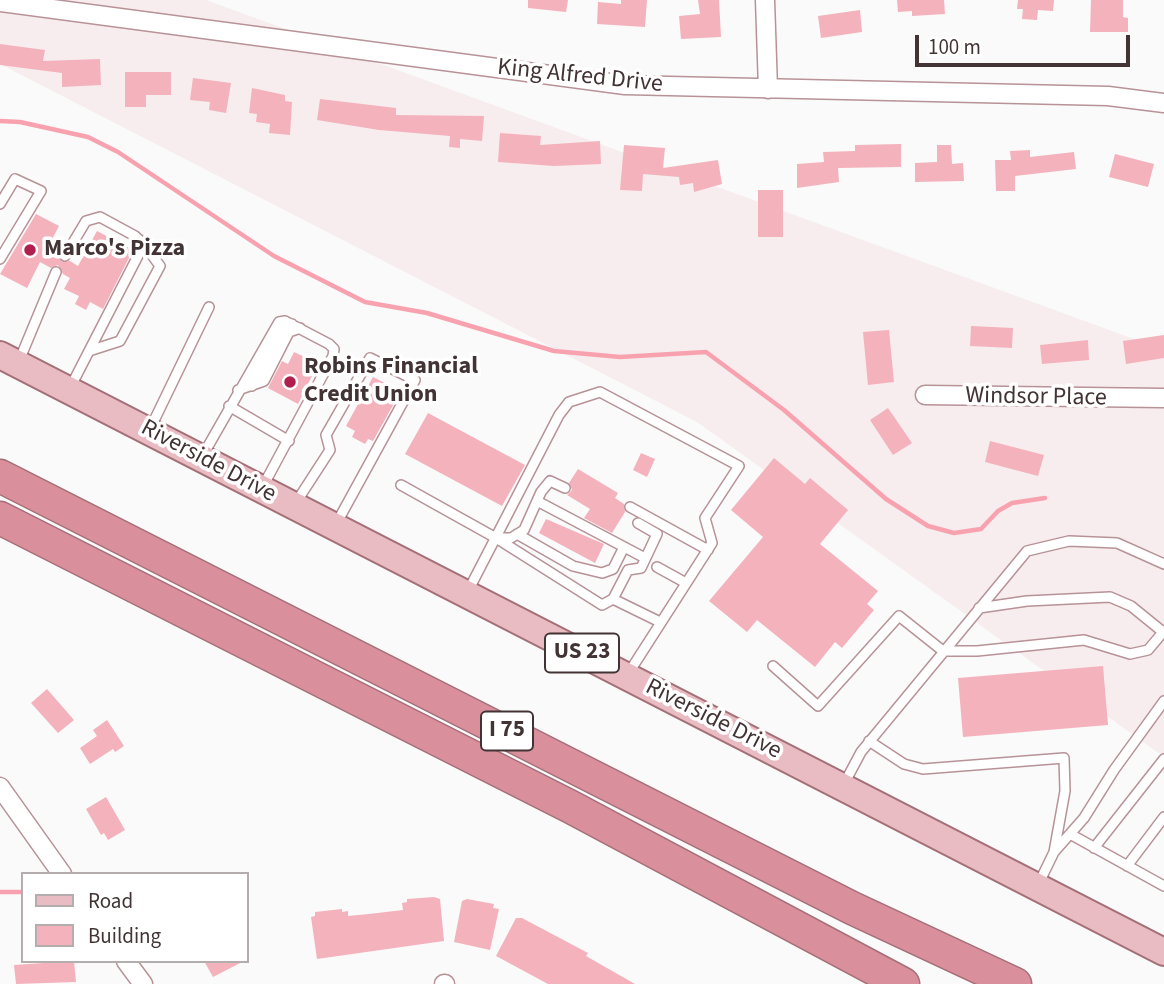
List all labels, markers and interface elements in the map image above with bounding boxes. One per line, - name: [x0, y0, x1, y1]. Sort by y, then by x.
- scale bar: [919, 21, 1134, 65]
- text: 100 m: [928, 32, 981, 62]
- street label: King Alfred Drive: [496, 54, 664, 100]
- place label: Marco's Pizza: [44, 236, 185, 264]
- marker: Marco's Pizza: [22, 242, 38, 258]
- place label: Robins Financial Credit Union: [304, 354, 478, 410]
- marker: Robins Financial Credit Union: [282, 374, 298, 390]
- street label: Windsor Place: [965, 382, 1107, 414]
- street label: Riverside Drive: [136, 414, 280, 510]
- road number: US 23: [545, 634, 619, 673]
- street label: Riverside Drive: [640, 673, 786, 767]
- road number: I 75: [481, 712, 533, 750]
- legend: [21, 872, 248, 963]
- text: Road: [88, 886, 133, 916]
- text: Building: [88, 921, 161, 951]

